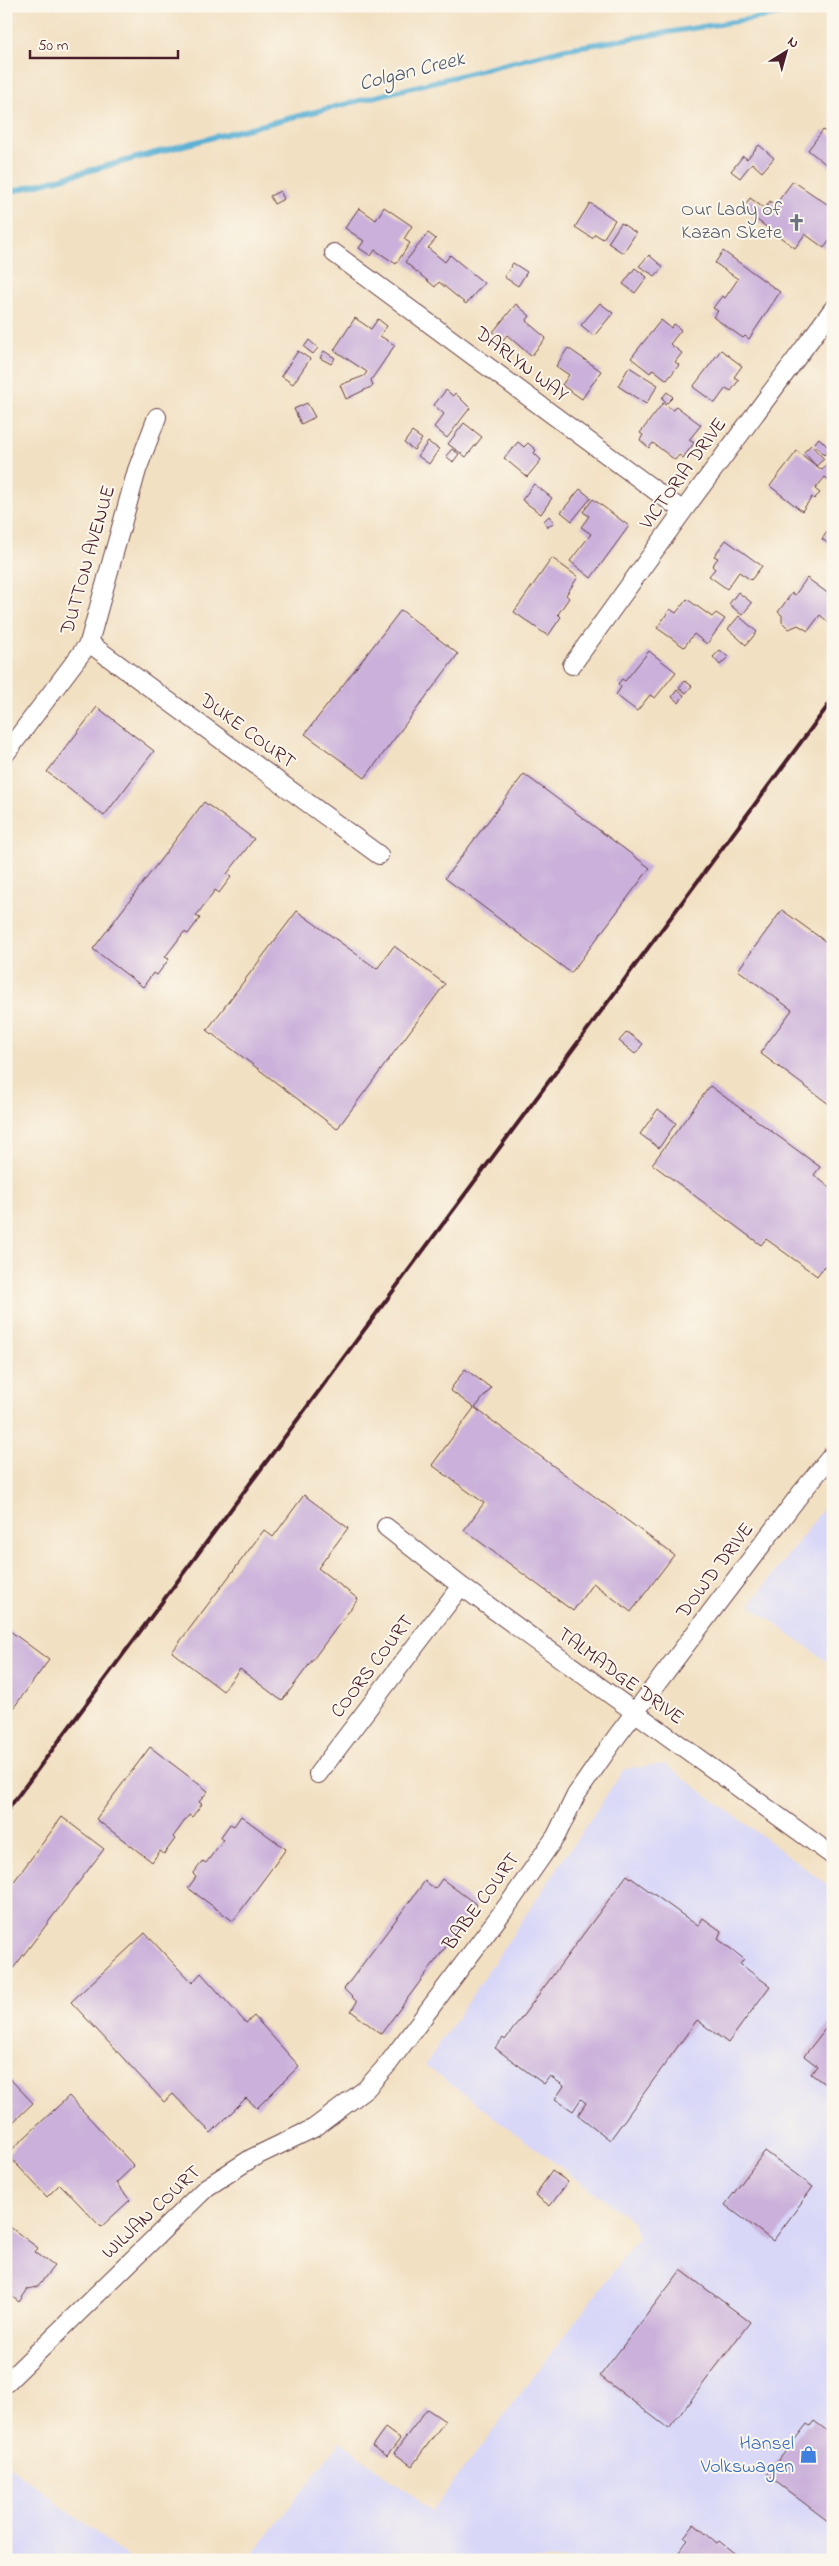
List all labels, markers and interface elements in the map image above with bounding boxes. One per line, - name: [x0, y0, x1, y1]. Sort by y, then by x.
- scale bar: [30, 28, 178, 60]
- north arrow: [762, 28, 812, 78]
- text: N: [783, 32, 803, 54]
- text: 50 m: [38, 35, 69, 57]
- water label: Colgan Creek: [356, 44, 469, 101]
- place label: Our Lady of Kazan Skete: [681, 196, 783, 248]
- church icon: Our Lady of Kazan Skete: [786, 212, 806, 232]
- street label: DARLYN WAY: [467, 320, 574, 410]
- street label: VICTORIA DRIVE: [633, 412, 735, 537]
- street label: DUTTON AVENUE: [54, 482, 124, 639]
- street label: DUKE COURT: [192, 687, 301, 777]
- street label: DOWD DRIVE: [670, 1517, 762, 1626]
- street label: COORS COURT: [324, 1609, 422, 1725]
- street label: TALMADGE DRIVE: [550, 1621, 690, 1733]
- street label: BABE COURT: [436, 1847, 528, 1958]
- street label: WILJAN COURT: [96, 2159, 208, 2267]
- place label: Hansel Volkswagen: [700, 2430, 794, 2483]
- shop icon: Hansel Volkswagen: [798, 2445, 818, 2465]

